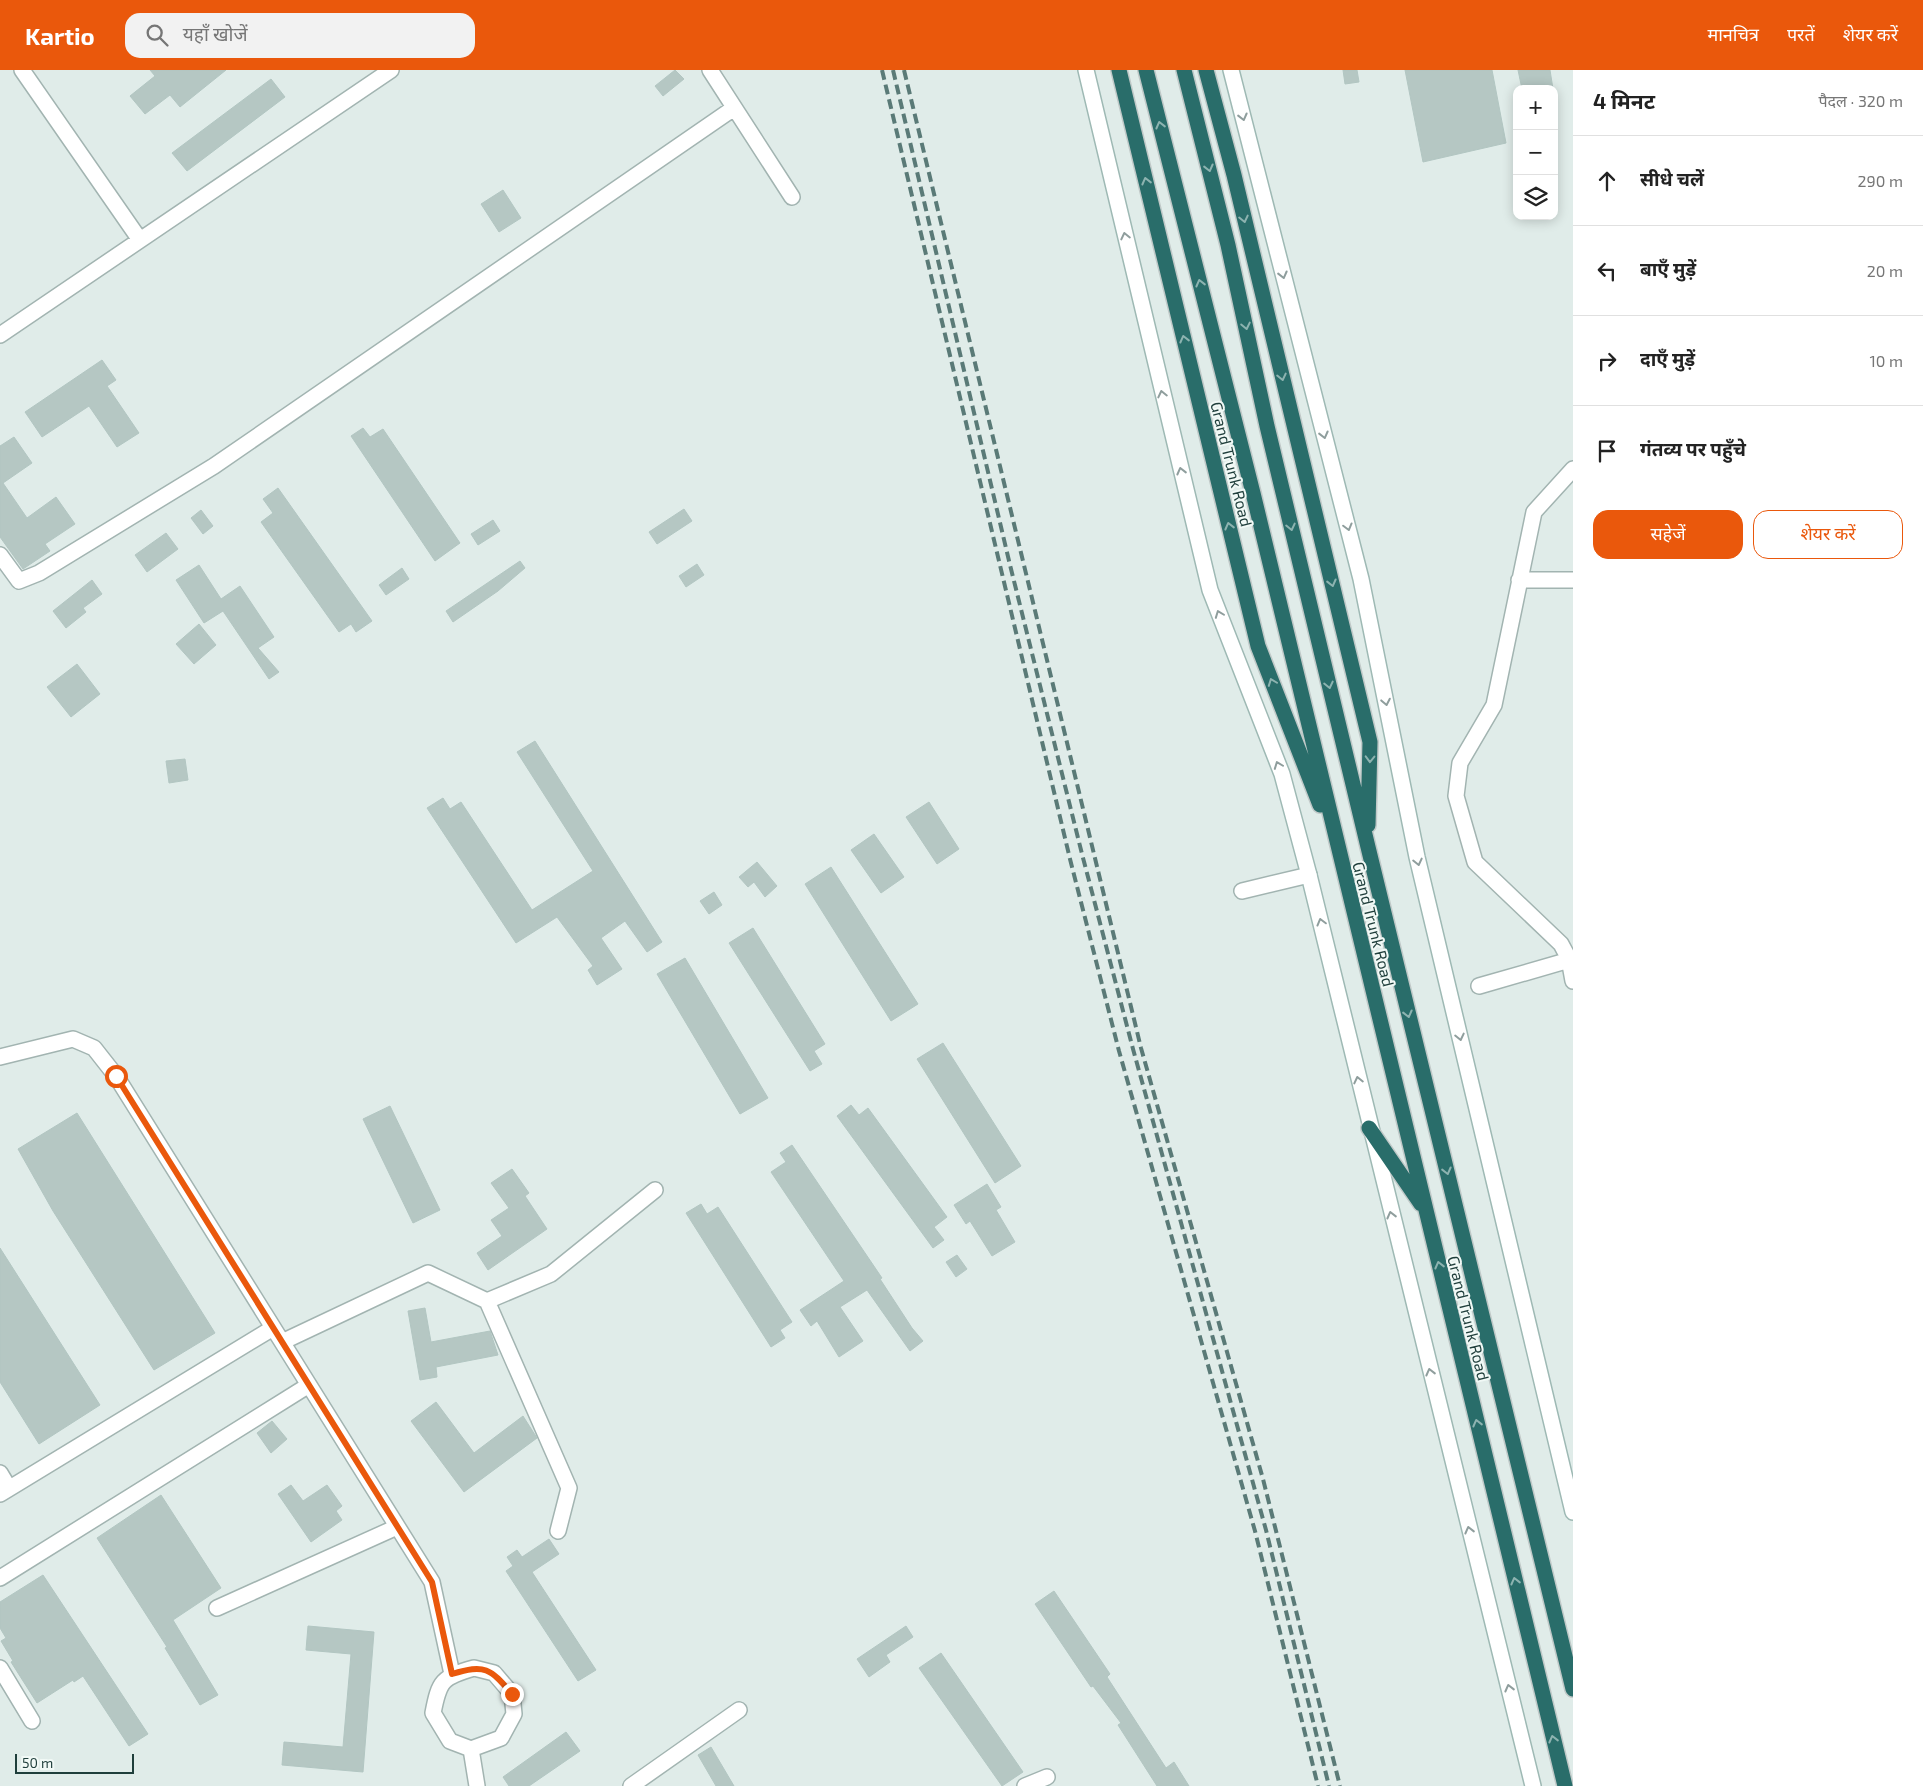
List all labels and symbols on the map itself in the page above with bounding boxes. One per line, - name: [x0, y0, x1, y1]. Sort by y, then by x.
- one-way arrow: [1238, 113, 1248, 121]
- one-way arrow: [1155, 121, 1166, 130]
- one-way arrow: [1203, 164, 1214, 173]
- one-way arrow: [1141, 177, 1152, 186]
- one-way arrow: [1238, 214, 1249, 223]
- one-way arrow: [1120, 231, 1131, 240]
- one-way arrow: [1278, 270, 1288, 278]
- one-way arrow: [1195, 279, 1205, 287]
- one-way arrow: [1240, 322, 1250, 331]
- one-way arrow: [1179, 335, 1190, 344]
- one-way arrow: [1276, 373, 1287, 382]
- one-way arrow: [1158, 390, 1168, 398]
- street label: Grand Trunk Road: [1207, 400, 1257, 528]
- one-way arrow: [1318, 430, 1329, 439]
- one-way arrow: [1176, 467, 1187, 476]
- one-way arrow: [1224, 521, 1235, 530]
- one-way arrow: [1342, 522, 1352, 530]
- one-way arrow: [1286, 523, 1296, 531]
- one-way arrow: [1326, 579, 1337, 588]
- one-way arrow: [1215, 610, 1226, 619]
- one-way arrow: [1267, 678, 1278, 687]
- one-way arrow: [1323, 681, 1334, 690]
- one-way arrow: [1380, 698, 1391, 707]
- one-way arrow: [1365, 756, 1375, 763]
- one-way arrow: [1274, 762, 1284, 770]
- one-way arrow: [1412, 857, 1423, 866]
- street label: Grand Trunk Road: [1349, 860, 1399, 988]
- one-way arrow: [1316, 918, 1327, 927]
- one-way arrow: [1402, 1009, 1413, 1018]
- one-way arrow: [1454, 1032, 1465, 1041]
- route start: [105, 1065, 128, 1088]
- one-way arrow: [1353, 1076, 1364, 1085]
- one-way arrow: [1441, 1167, 1452, 1176]
- one-way arrow: [1386, 1210, 1397, 1219]
- street label: Grand Trunk Road: [1444, 1254, 1494, 1382]
- one-way arrow: [1434, 1260, 1445, 1269]
- one-way arrow: [1425, 1368, 1436, 1377]
- one-way arrow: [1472, 1418, 1483, 1427]
- one-way arrow: [1464, 1526, 1475, 1535]
- one-way arrow: [1510, 1576, 1521, 1585]
- route end: [501, 1683, 524, 1706]
- one-way arrow: [1504, 1684, 1514, 1692]
- one-way arrow: [1548, 1734, 1559, 1743]
- scale bar: [15, 1751, 134, 1774]

